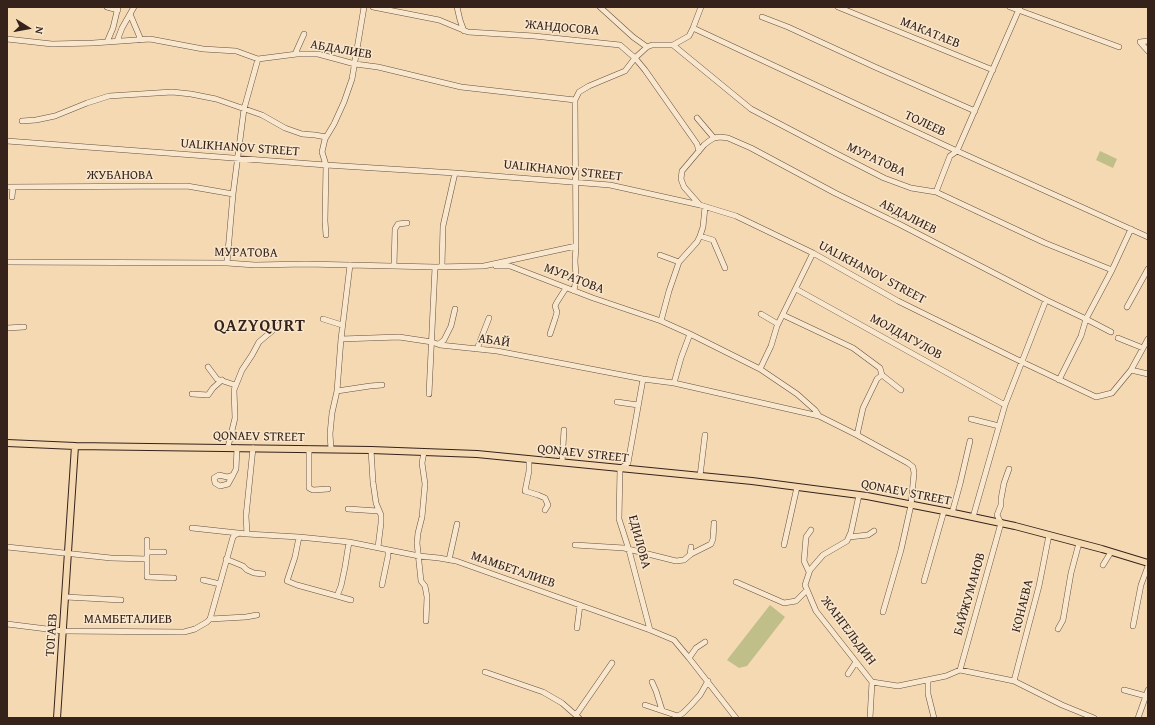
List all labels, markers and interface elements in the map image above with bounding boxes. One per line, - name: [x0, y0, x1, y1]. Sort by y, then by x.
- north arrow: [8, 8, 48, 48]
- street label: МАКАТАЕВ: [898, 14, 962, 52]
- street label: ЖАНДОСОВА: [524, 17, 600, 39]
- text: N: [31, 25, 48, 35]
- street label: АБДАЛИЕВ: [309, 37, 373, 63]
- street label: ТОЛЕЕВ: [902, 108, 948, 140]
- street label: UALIKHANOV STREET: [180, 136, 300, 160]
- street label: МУРАТОВА: [844, 140, 908, 180]
- street label: UALIKHANOV STREET: [503, 157, 623, 185]
- street label: ЖУБАНОВА: [87, 168, 153, 184]
- street label: АБДАЛИЕВ: [877, 196, 939, 238]
- street label: UALIKHANOV STREET: [816, 238, 928, 308]
- street label: МУРАТОВА: [214, 245, 278, 261]
- street label: МУРАТОВА: [542, 260, 606, 298]
- street label: МОЛДАГУЛОВ: [867, 311, 945, 363]
- district label: QAZYQURT: [214, 317, 306, 337]
- street label: АБАЙ: [477, 331, 511, 351]
- street label: QONAEV STREET: [213, 428, 305, 446]
- street label: QONAEV STREET: [537, 441, 629, 467]
- street label: QONAEV STREET: [860, 477, 952, 509]
- street label: ЕДИЛОВА: [624, 513, 654, 571]
- street label: МАМБЕТАЛИЕВ: [469, 548, 557, 592]
- street label: БАЙЖУМАНОВ: [951, 551, 989, 637]
- street label: КОНАЕВА: [1009, 578, 1037, 634]
- street label: ЖАНГЕЛЬДИН: [817, 594, 879, 668]
- street label: МАМБЕТАЛИЕВ: [84, 612, 172, 628]
- street label: ТОГАЕВ: [43, 613, 61, 657]

